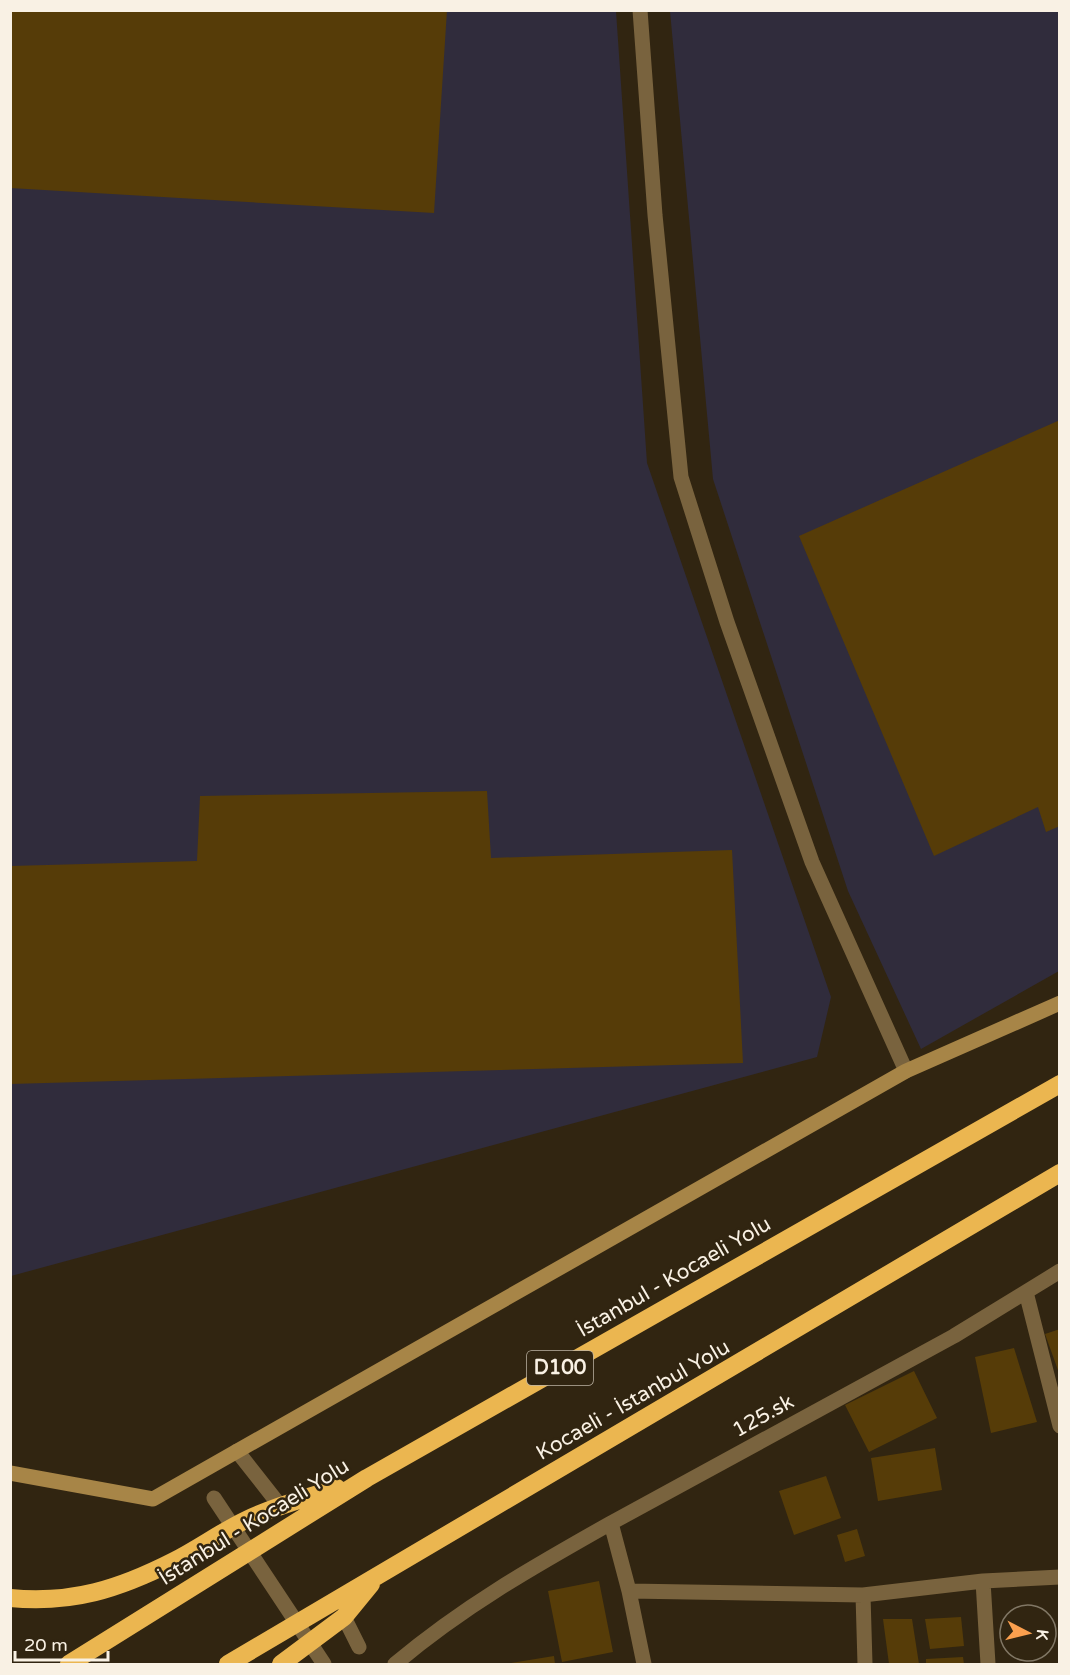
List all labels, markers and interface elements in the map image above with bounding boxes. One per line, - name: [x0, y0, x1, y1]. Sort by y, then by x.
- street label: İstanbul - Kocaeli Yolu: [573, 1211, 775, 1343]
- street label: Kocaeli - İstanbul Yolu: [532, 1334, 734, 1466]
- road number: D100: [527, 1351, 593, 1385]
- street label: 125.sk: [728, 1389, 798, 1443]
- street label: İstanbul - Kocaeli Yolu: [154, 1453, 354, 1591]
- north arrow: [998, 1603, 1058, 1663]
- scale bar: [15, 1624, 108, 1662]
- text: K: [1031, 1628, 1052, 1642]
- text: 20 m: [24, 1634, 68, 1656]

